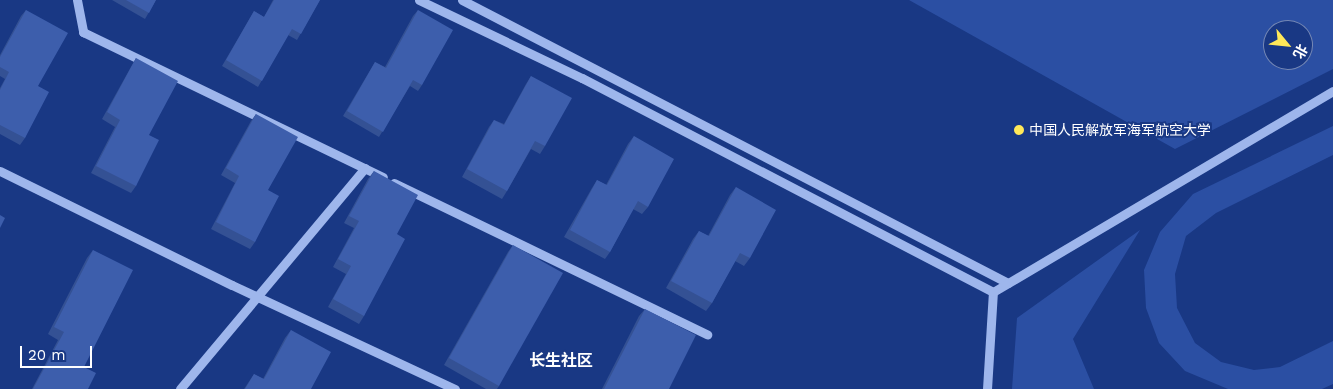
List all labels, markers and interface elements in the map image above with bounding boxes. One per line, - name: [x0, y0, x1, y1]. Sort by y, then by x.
- north arrow: [1263, 20, 1313, 70]
- text: 北: [1290, 42, 1311, 62]
- place label: 中国人民解放军海军航空大学: [1029, 122, 1211, 138]
- marker: 中国人民解放军海军航空大学: [1013, 124, 1025, 136]
- scale bar: [22, 336, 95, 368]
- text: 20 m: [28, 346, 66, 364]
- district label: 长生社区: [529, 351, 593, 371]

